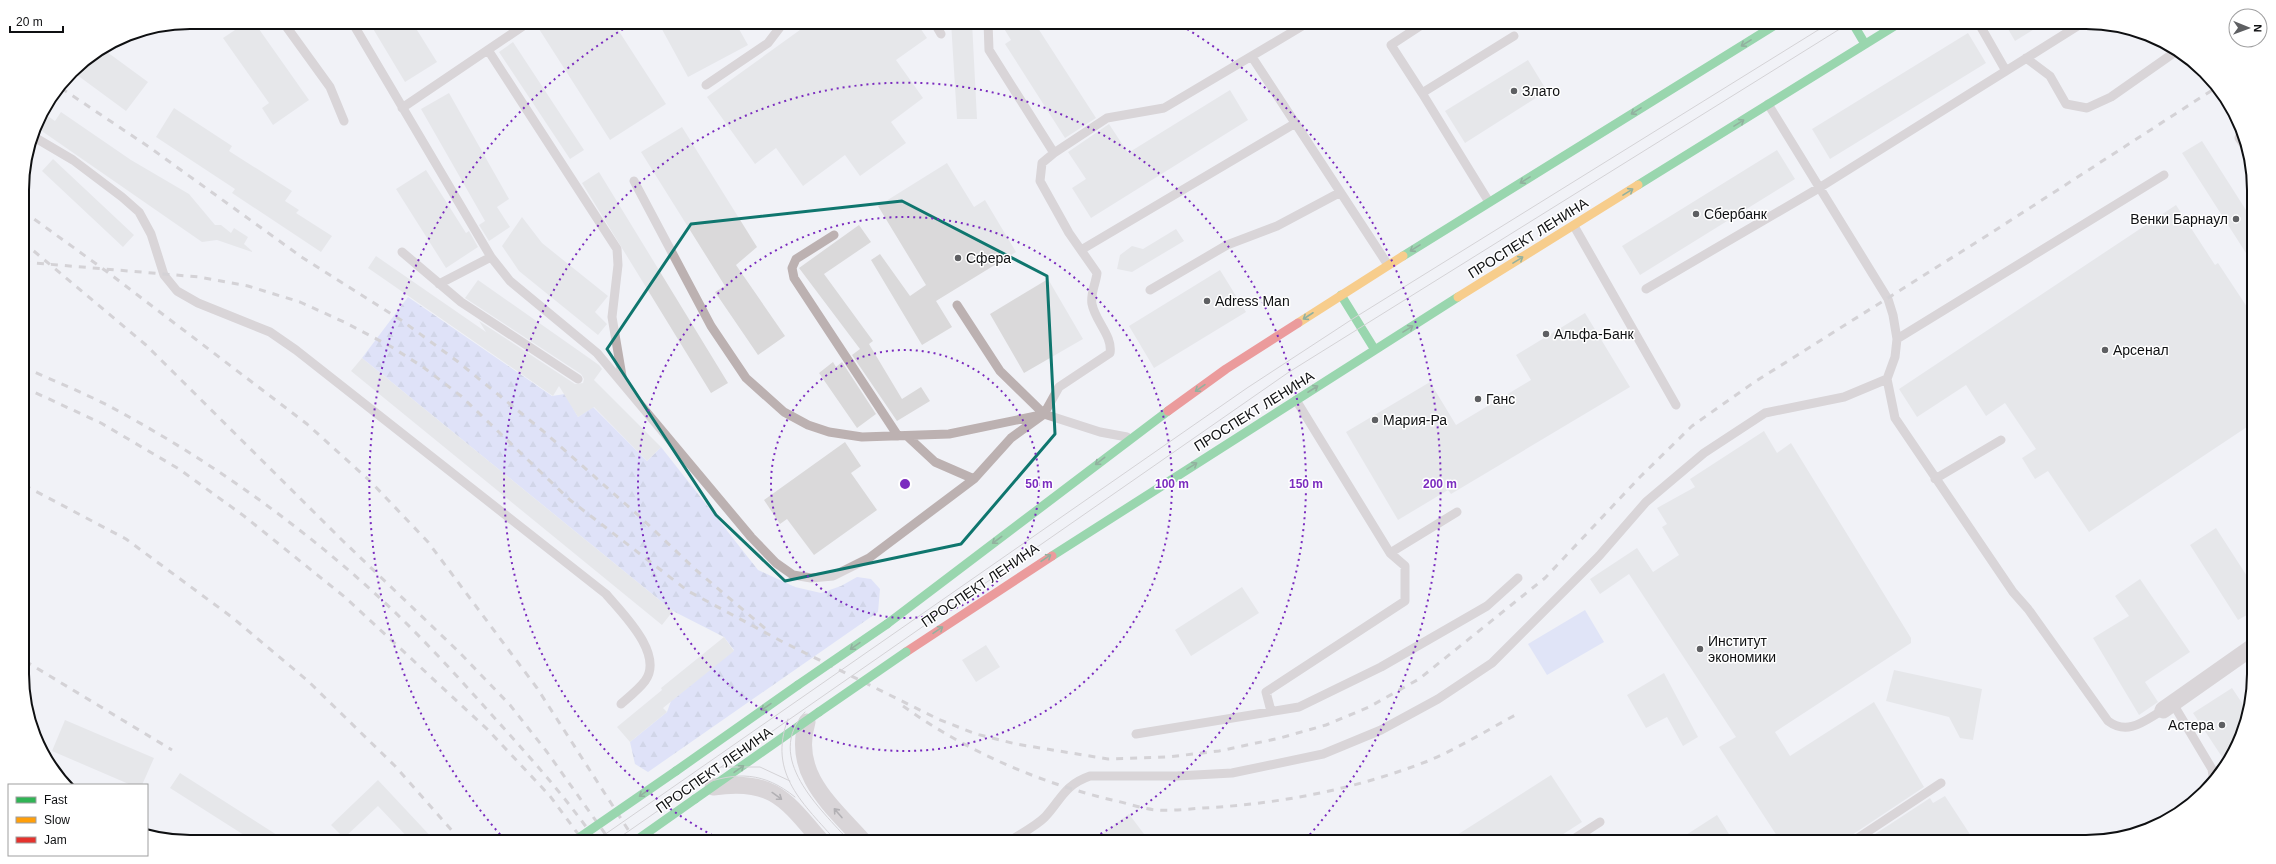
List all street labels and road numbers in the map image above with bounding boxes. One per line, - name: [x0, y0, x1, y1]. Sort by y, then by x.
- street label: ПРОСПЕКТ ЛЕНИНА: [1465, 194, 1591, 281]
- street label: ПРОСПЕКТ ЛЕНИНА: [1191, 367, 1317, 454]
- street label: ПРОСПЕКТ ЛЕНИНА: [918, 539, 1042, 630]
- street label: ПРОСПЕКТ ЛЕНИНА: [653, 723, 776, 816]

